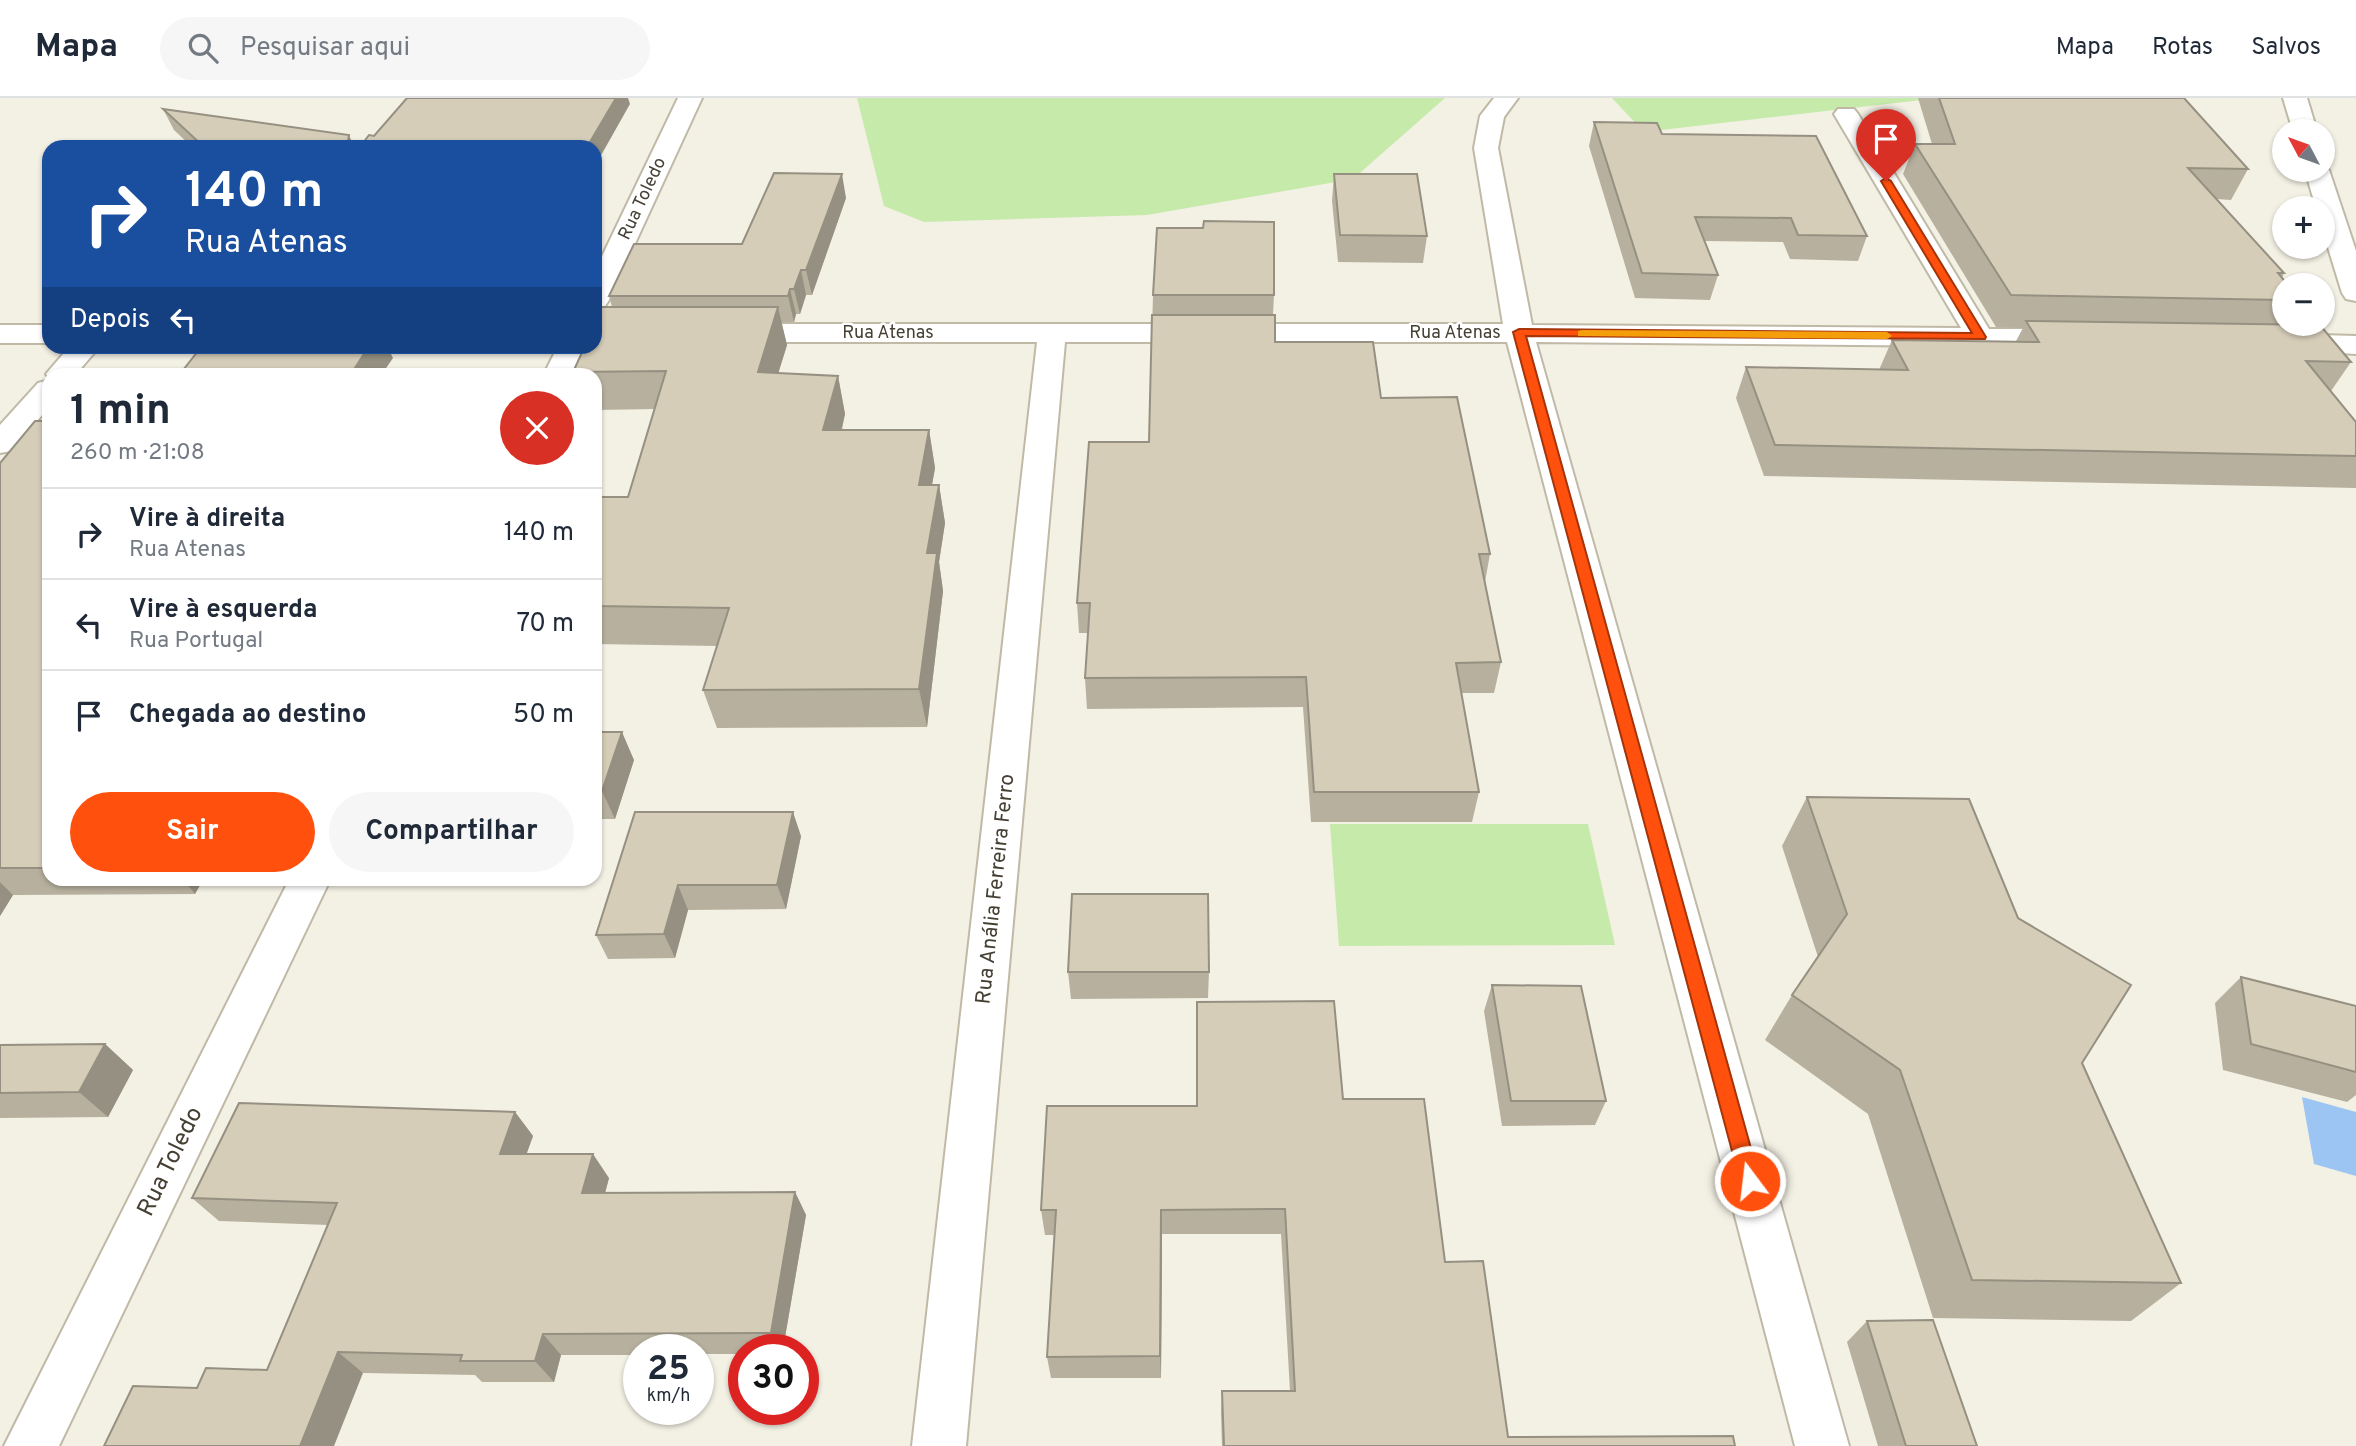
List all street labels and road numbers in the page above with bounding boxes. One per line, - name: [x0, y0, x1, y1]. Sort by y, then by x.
- street label: Rua Toledo: [614, 154, 672, 244]
- street label: Rua Atenas: [842, 322, 934, 345]
- street label: Rua Atenas: [1409, 322, 1501, 345]
- street label: Rua Anália Ferreira Ferro: [970, 772, 1022, 1006]
- street label: Rua Toledo: [132, 1102, 210, 1222]

